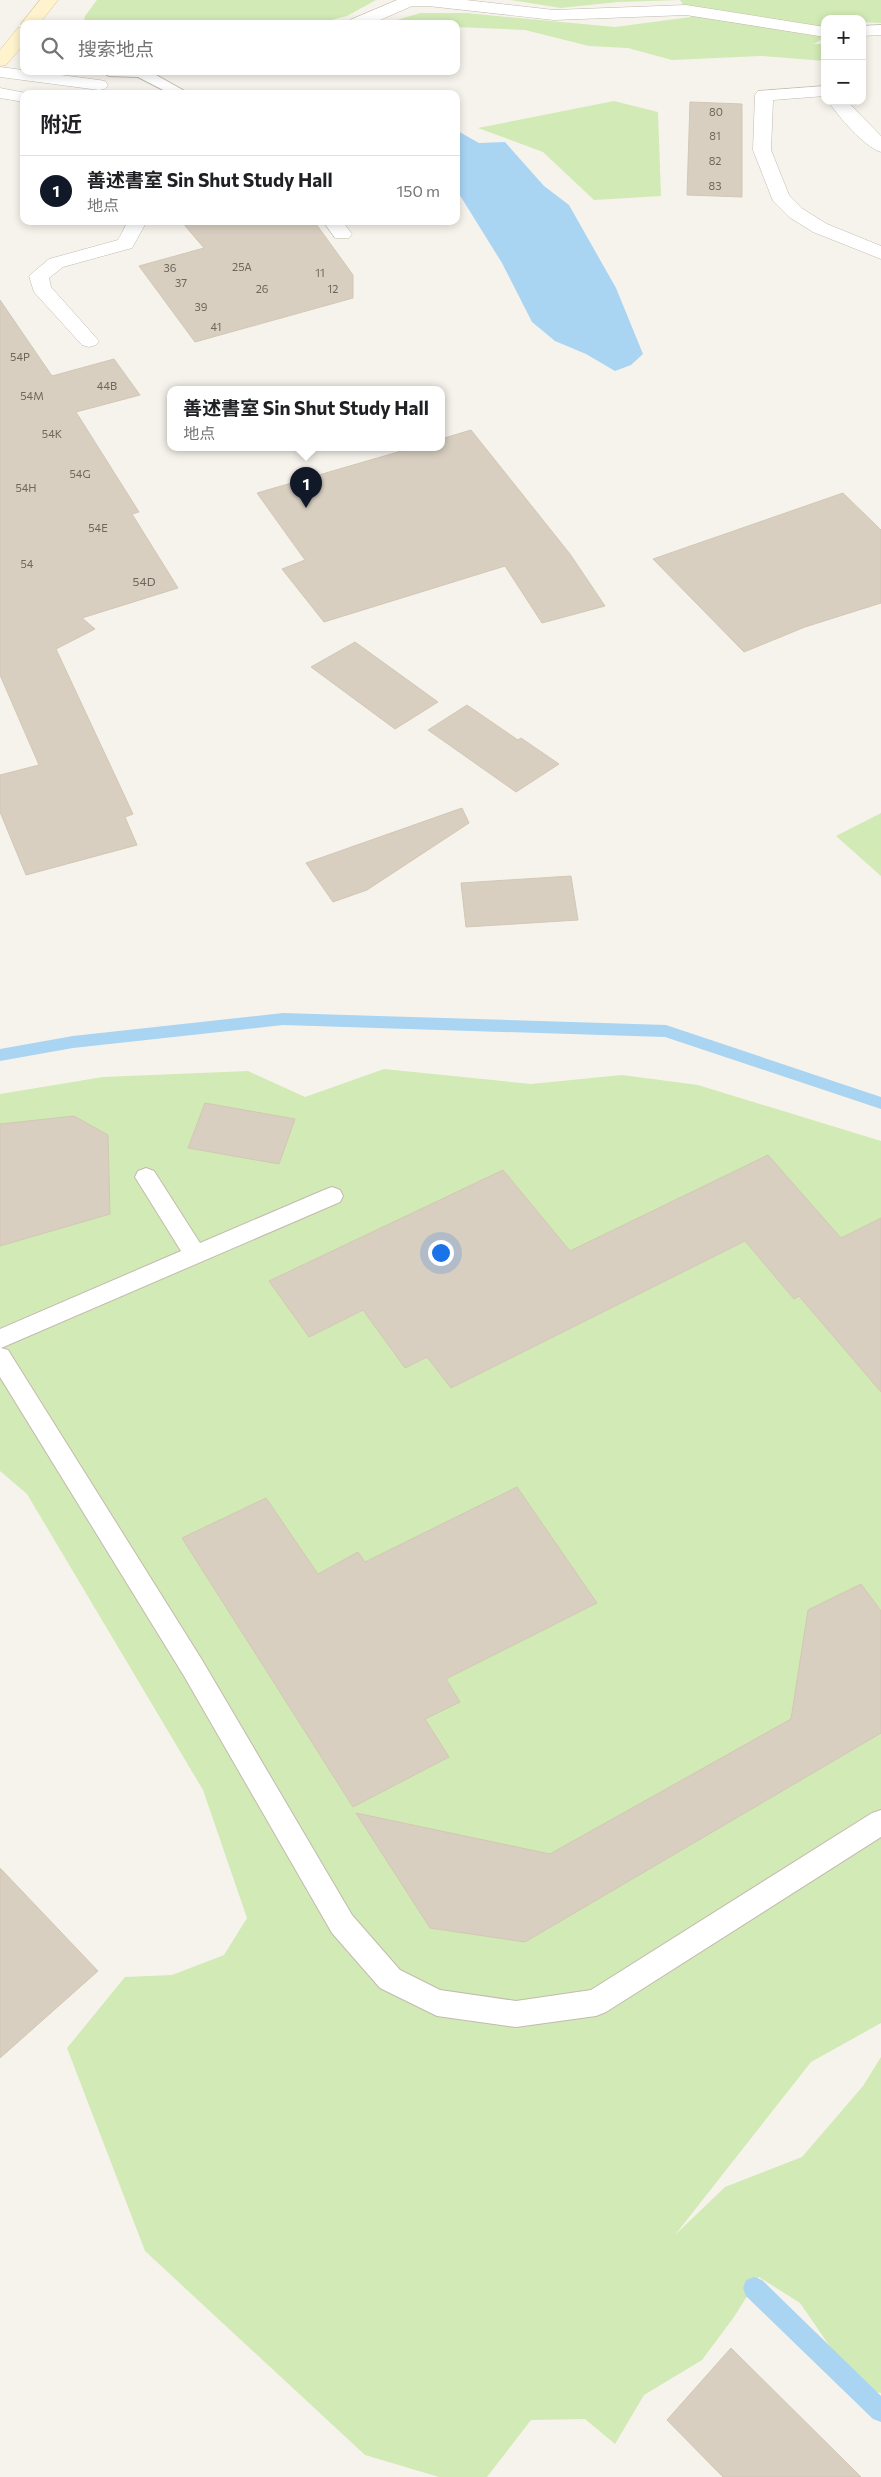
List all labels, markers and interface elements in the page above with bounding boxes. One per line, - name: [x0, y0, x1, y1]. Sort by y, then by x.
- map controls: [821, 15, 866, 105]
- button: +: [821, 15, 866, 60]
- search box: [20, 20, 460, 75]
- icon: search: [38, 34, 66, 62]
- text: 搜索地点: [78, 37, 154, 60]
- button: −: [821, 60, 866, 105]
- house number: 80: [709, 105, 723, 118]
- text: 附近: [40, 111, 82, 136]
- house number: 81: [709, 129, 721, 142]
- house number: 82: [709, 154, 721, 167]
- text: 善述書室 Sin Shut Study Hall: [87, 168, 333, 191]
- house number: 83: [709, 179, 721, 192]
- text: 1: [52, 181, 60, 200]
- text: 150 m: [397, 181, 440, 200]
- text: 地点: [87, 195, 119, 214]
- house number: 25A: [232, 260, 252, 273]
- house number: 36: [164, 261, 177, 274]
- house number: 11: [315, 266, 325, 279]
- house number: 37: [175, 276, 187, 289]
- house number: 26: [256, 282, 269, 295]
- house number: 12: [328, 282, 338, 295]
- house number: 39: [195, 300, 208, 313]
- house number: 41: [211, 320, 221, 333]
- house number: 54P: [10, 350, 30, 363]
- house number: 44B: [97, 379, 117, 392]
- popup: [167, 386, 445, 451]
- house number: 54M: [20, 389, 44, 402]
- text: 善述書室 Sin Shut Study Hall: [183, 396, 429, 419]
- text: 地点: [183, 423, 215, 442]
- house number: 54K: [42, 427, 63, 440]
- house number: 54G: [70, 467, 90, 480]
- pin: 1: [290, 467, 322, 508]
- house number: 54H: [15, 481, 37, 494]
- house number: 54E: [88, 521, 108, 534]
- house number: 54: [21, 557, 34, 570]
- house number: 54D: [133, 574, 156, 588]
- your location: [428, 1240, 454, 1266]

